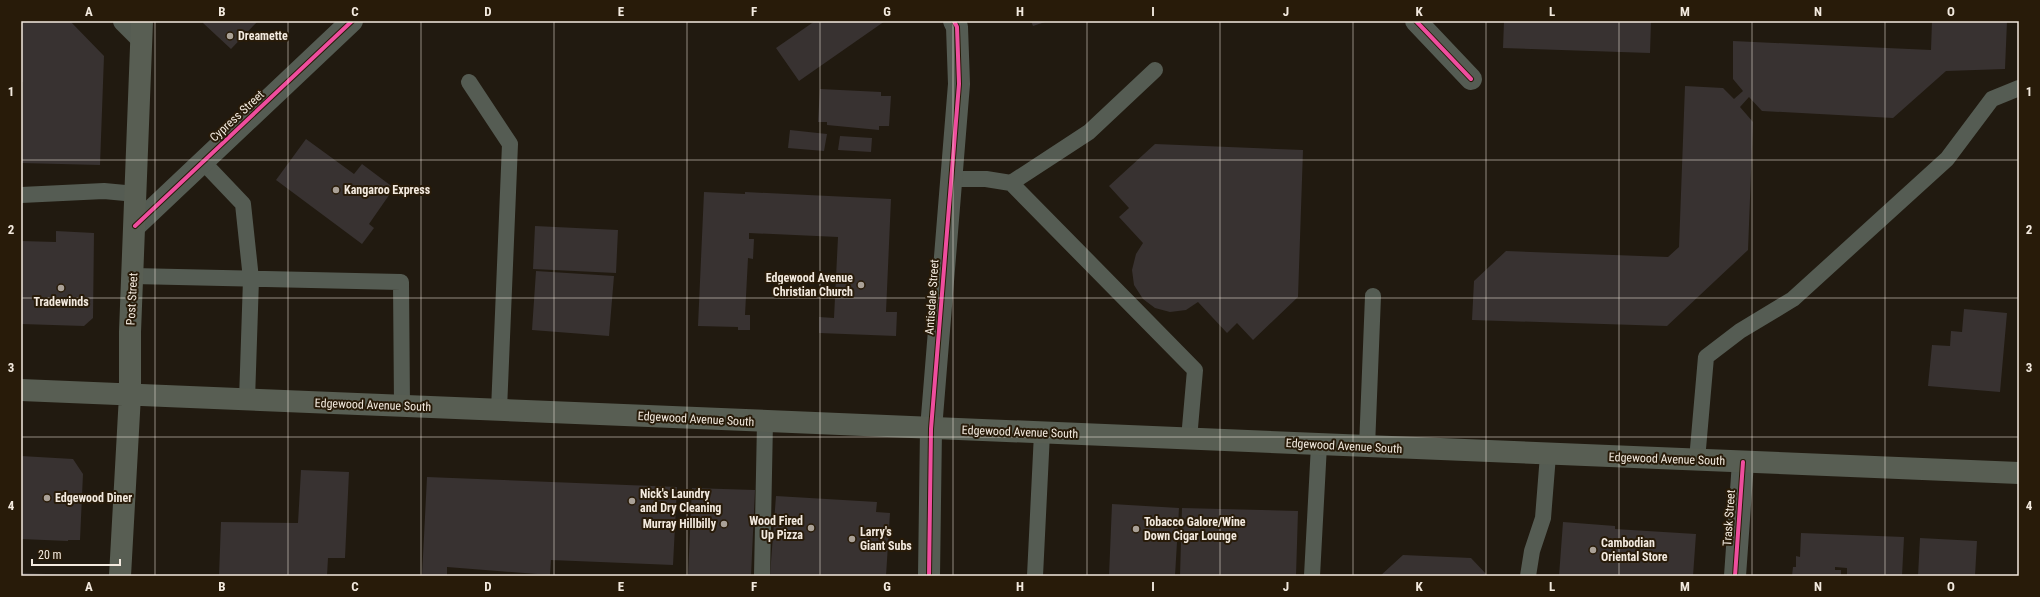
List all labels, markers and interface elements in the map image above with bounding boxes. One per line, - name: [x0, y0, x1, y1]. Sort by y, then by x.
- text: A: [85, 4, 93, 19]
- text: B: [218, 4, 226, 19]
- text: C: [351, 4, 359, 19]
- text: D: [484, 4, 492, 19]
- text: E: [618, 4, 625, 19]
- text: F: [751, 4, 757, 19]
- text: G: [883, 4, 891, 19]
- text: H: [1016, 4, 1024, 19]
- text: I: [1151, 4, 1155, 19]
- text: J: [1283, 4, 1289, 19]
- text: K: [1415, 4, 1423, 19]
- text: L: [1549, 4, 1555, 19]
- text: M: [1680, 4, 1690, 19]
- text: N: [1814, 4, 1822, 19]
- text: O: [1947, 4, 1955, 19]
- place label: Dreamette: [238, 29, 288, 43]
- marker: Dreamette: [225, 31, 235, 41]
- text: 1: [8, 84, 14, 99]
- text: 1: [2026, 84, 2032, 99]
- street label: Cypress Street: [207, 87, 267, 145]
- place label: Kangaroo Express: [344, 183, 431, 197]
- marker: Kangaroo Express: [331, 185, 341, 195]
- text: 2: [8, 222, 15, 237]
- text: 2: [2026, 222, 2033, 237]
- street label: Antisdale Street: [922, 258, 942, 335]
- place label: Edgewood Avenue Christian Church: [766, 271, 853, 299]
- street label: Post Street: [124, 272, 140, 326]
- marker: Edgewood Avenue Christian Church: [856, 280, 866, 290]
- marker: Tradewinds: [56, 283, 66, 293]
- place label: Tradewinds: [33, 295, 89, 309]
- text: 3: [8, 360, 14, 375]
- text: 3: [2026, 360, 2032, 375]
- street label: Edgewood Avenue South: [314, 396, 432, 414]
- street label: Edgewood Avenue South: [637, 409, 755, 429]
- street label: Edgewood Avenue South: [961, 423, 1079, 441]
- street label: Edgewood Avenue South: [1285, 436, 1403, 456]
- street label: Edgewood Avenue South: [1608, 450, 1726, 468]
- place label: Nick's Laundry and Dry Cleaning: [640, 487, 721, 515]
- street label: Trask Street: [1720, 489, 1738, 547]
- place label: Edgewood Diner: [55, 491, 132, 505]
- marker: Edgewood Diner: [42, 493, 52, 503]
- marker: Nick's Laundry and Dry Cleaning: [627, 496, 637, 506]
- text: 4: [8, 498, 15, 513]
- text: 4: [2026, 498, 2033, 513]
- place label: Wood Fired Up Pizza: [749, 514, 803, 542]
- place label: Tobacco Galore/Wine Down Cigar Lounge: [1144, 515, 1246, 543]
- place label: Murray Hillbilly: [643, 517, 717, 531]
- marker: Murray Hillbilly: [719, 519, 729, 529]
- marker: Wood Fired Up Pizza: [806, 523, 816, 533]
- marker: Tobacco Galore/Wine Down Cigar Lounge: [1131, 524, 1141, 534]
- place label: Larry's Giant Subs: [860, 525, 912, 553]
- marker: Larry's Giant Subs: [847, 534, 857, 544]
- place label: Cambodian Oriental Store: [1601, 536, 1668, 564]
- scale bar: [32, 541, 120, 567]
- marker: Cambodian Oriental Store: [1588, 545, 1598, 555]
- text: 20 m: [38, 548, 62, 562]
- text: A: [85, 579, 93, 594]
- text: B: [218, 579, 226, 594]
- text: C: [351, 579, 359, 594]
- text: D: [484, 579, 492, 594]
- text: E: [618, 579, 625, 594]
- text: F: [751, 579, 757, 594]
- text: G: [883, 579, 891, 594]
- text: H: [1016, 579, 1024, 594]
- text: I: [1151, 579, 1155, 594]
- text: J: [1283, 579, 1289, 594]
- text: K: [1415, 579, 1423, 594]
- text: L: [1549, 579, 1555, 594]
- text: M: [1680, 579, 1690, 594]
- text: N: [1814, 579, 1822, 594]
- text: O: [1947, 579, 1955, 594]

